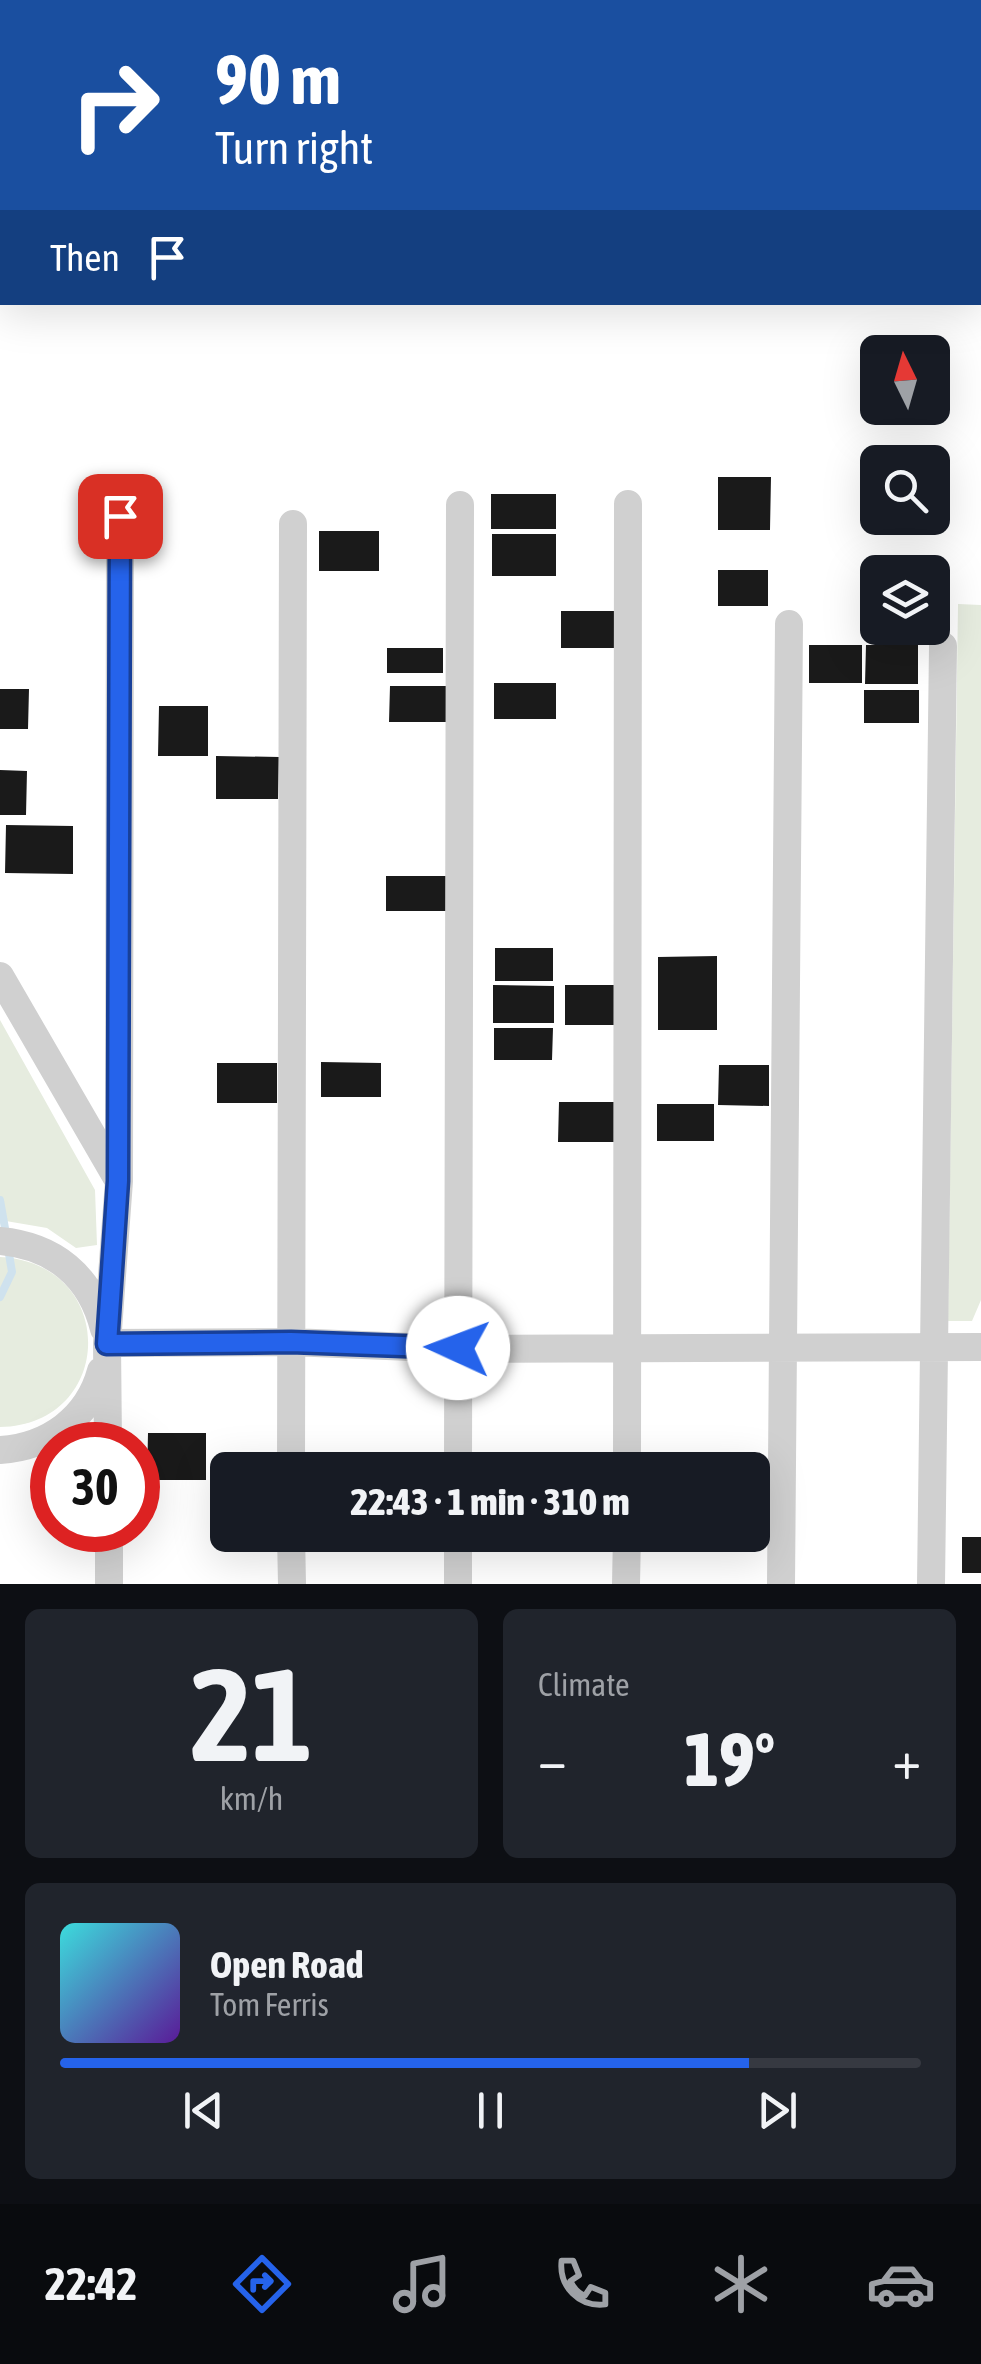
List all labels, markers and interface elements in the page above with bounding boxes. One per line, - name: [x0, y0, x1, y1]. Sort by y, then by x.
- text: 90 m: [215, 39, 341, 119]
- icon: right: [50, 40, 180, 170]
- text: Turn right: [215, 122, 373, 174]
- icon: arrive: [140, 230, 195, 285]
- text: Then: [50, 236, 120, 279]
- north arrow: [860, 335, 950, 425]
- map controls: [860, 335, 950, 645]
- button: search: [860, 445, 950, 535]
- pin: [78, 474, 163, 559]
- icon: arrive: [93, 489, 148, 544]
- button: layers: [860, 555, 950, 645]
- position arrow: [406, 1296, 510, 1400]
- speed limit sign: 30: [30, 1422, 160, 1552]
- text: 22:43 · 1 min · 310 m: [350, 1480, 630, 1523]
- text: 21: [190, 1640, 313, 1789]
- text: Climate: [538, 1666, 630, 1703]
- text: 19°: [684, 1716, 775, 1802]
- text: −: [538, 1728, 567, 1791]
- text: +: [892, 1728, 921, 1791]
- text: km/h: [220, 1780, 283, 1817]
- text: Open Road: [210, 1943, 364, 1986]
- text: Tom Ferris: [210, 1986, 329, 2023]
- icon: previous: [176, 2083, 231, 2138]
- icon: pause: [463, 2083, 518, 2138]
- icon: next: [750, 2083, 805, 2138]
- icon: directions: [227, 2249, 297, 2319]
- icon: music: [387, 2249, 457, 2319]
- icon: phone: [547, 2249, 617, 2319]
- icon: climate: [706, 2249, 776, 2319]
- icon: car: [866, 2249, 936, 2319]
- text: 22:42: [45, 2258, 137, 2310]

